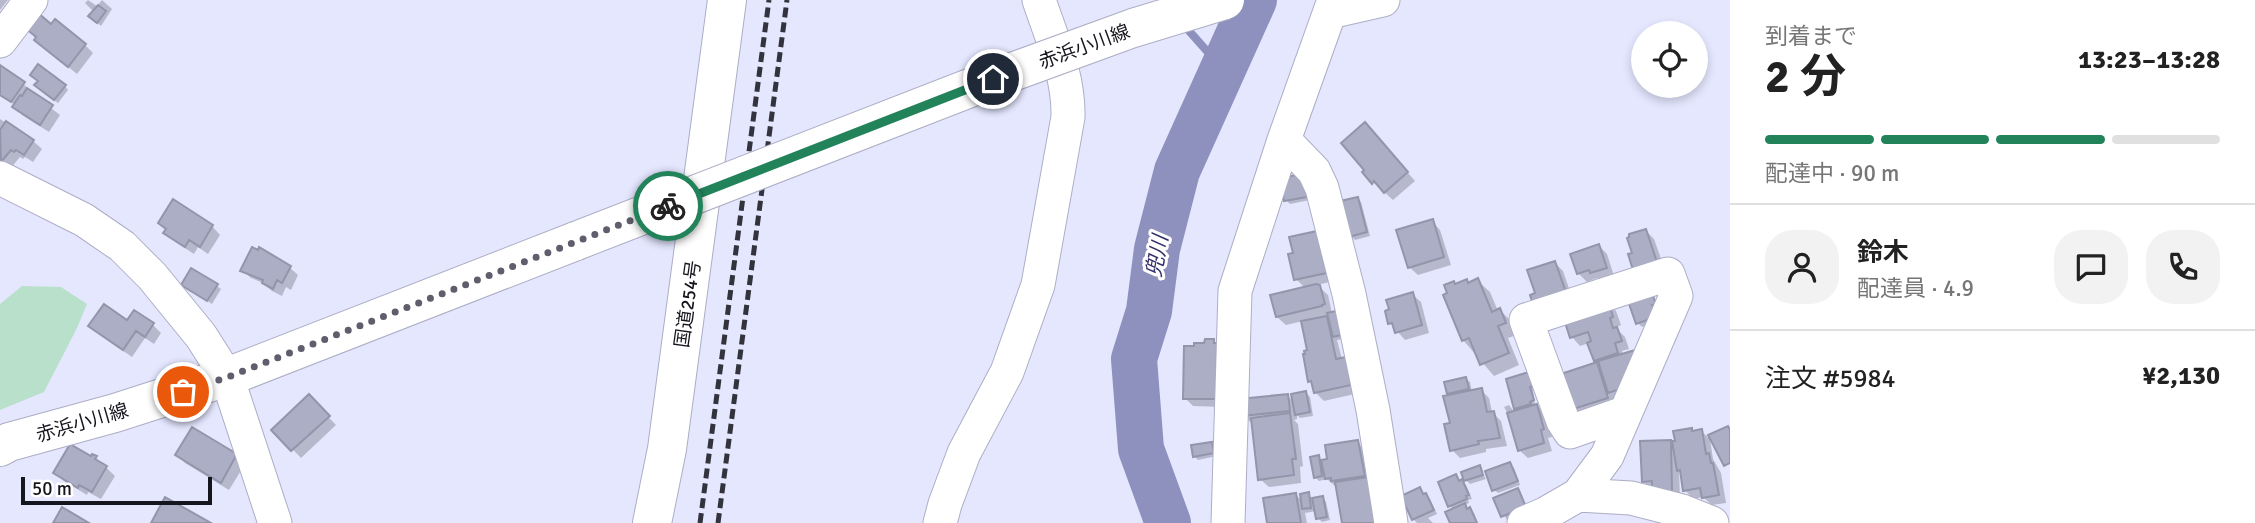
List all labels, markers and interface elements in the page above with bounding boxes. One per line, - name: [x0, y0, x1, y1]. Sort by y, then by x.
- street label: 赤浜小川線: [1036, 19, 1133, 74]
- map controls: [1631, 21, 1708, 98]
- button: locate: [1631, 21, 1708, 98]
- text: 到着まで: [1765, 22, 1857, 51]
- text: 13:23–13:28: [2078, 44, 2220, 76]
- pin: [963, 49, 1023, 109]
- text: 2 分: [1765, 49, 1846, 105]
- icon: home: [974, 60, 1012, 98]
- text: 配達中 · 90 m: [1765, 159, 1899, 188]
- courier: [633, 171, 703, 241]
- icon: bike: [649, 187, 687, 225]
- button: person: [1765, 230, 1839, 304]
- button: chat: [2054, 230, 2128, 304]
- button: phone: [2146, 230, 2220, 304]
- water label: 兜川: [1141, 231, 1174, 279]
- text: 鈴木: [1857, 237, 1909, 269]
- street label: 国道254号: [670, 259, 706, 349]
- text: 配達員 · 4.9: [1857, 274, 1974, 303]
- text: ¥2,130: [2142, 360, 2220, 392]
- pin: [153, 362, 213, 422]
- text: 注文 #5984: [1765, 363, 1896, 395]
- icon: bag: [164, 373, 202, 411]
- street label: 赤浜小川線: [33, 398, 131, 448]
- scale bar: [21, 474, 212, 506]
- text: 50 m: [32, 477, 72, 501]

